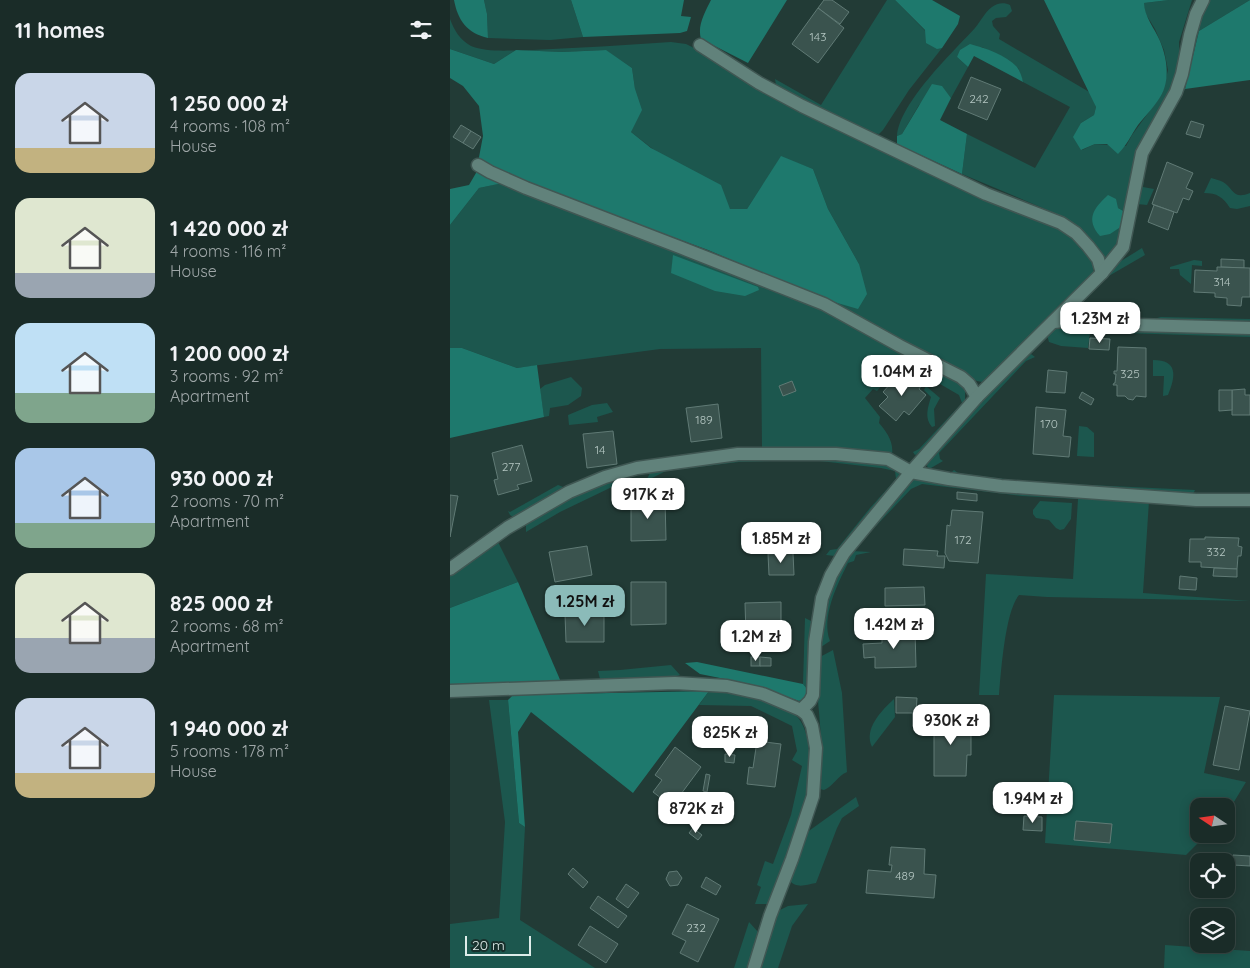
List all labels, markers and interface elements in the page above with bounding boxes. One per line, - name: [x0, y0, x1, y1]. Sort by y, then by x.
- icon: filters: [407, 16, 435, 44]
- text: 11 homes: [15, 17, 105, 43]
- house number: 143: [810, 29, 826, 44]
- text: 1 250 000 zł: [170, 90, 287, 116]
- house number: 242: [969, 91, 989, 106]
- icon: home: [55, 93, 115, 153]
- text: 4 rooms · 108 m²: [170, 116, 290, 136]
- text: House: [170, 136, 217, 156]
- text: 1 420 000 zł: [170, 215, 288, 241]
- icon: home: [55, 218, 115, 278]
- text: 4 rooms · 116 m²: [170, 241, 286, 261]
- text: House: [170, 261, 217, 281]
- house number: 314: [1214, 274, 1230, 289]
- pin: 1.23M zł: [1048, 302, 1152, 344]
- text: 1.23M zł: [1071, 308, 1129, 328]
- text: 1 200 000 zł: [170, 340, 288, 366]
- icon: home: [55, 343, 115, 403]
- pin: 1.04M zł: [850, 354, 954, 397]
- text: 1.04M zł: [872, 361, 932, 381]
- text: 3 rooms · 92 m²: [170, 366, 284, 386]
- house number: 325: [1120, 366, 1140, 381]
- text: Apartment: [170, 386, 250, 406]
- house number: 189: [695, 412, 713, 427]
- house number: 170: [1040, 416, 1058, 431]
- house number: 14: [595, 442, 605, 457]
- house number: 277: [502, 459, 520, 474]
- text: 930 000 zł: [170, 465, 272, 491]
- icon: home: [55, 468, 115, 528]
- pin: 917K zł: [602, 478, 694, 520]
- text: 917K zł: [622, 484, 674, 504]
- text: 2 rooms · 70 m²: [170, 491, 284, 511]
- text: Apartment: [170, 511, 250, 531]
- pin: 1.85M zł: [729, 522, 833, 564]
- text: 1.85M zł: [752, 528, 810, 548]
- house number: 172: [954, 532, 972, 547]
- house number: 332: [1206, 544, 1226, 559]
- pin: 1.25M zł: [533, 584, 637, 627]
- text: 825 000 zł: [170, 590, 272, 616]
- text: 1.25M zł: [556, 591, 614, 611]
- icon: home: [55, 593, 115, 653]
- pin: 1.42M zł: [842, 608, 946, 650]
- text: 1.42M zł: [865, 614, 923, 634]
- text: 2 rooms · 68 m²: [170, 616, 284, 636]
- pin: 1.2M zł: [710, 620, 802, 662]
- text: 1.2M zł: [732, 626, 780, 646]
- text: Apartment: [170, 636, 250, 656]
- pin: 930K zł: [905, 704, 997, 746]
- text: 930K zł: [924, 710, 978, 730]
- text: 1 940 000 zł: [170, 715, 288, 741]
- pin: 825K zł: [684, 716, 776, 758]
- icon: home: [55, 718, 115, 778]
- text: 825K zł: [703, 722, 757, 742]
- text: 5 rooms · 178 m²: [170, 741, 289, 761]
- text: House: [170, 761, 217, 781]
- pin: 1.94M zł: [981, 782, 1085, 824]
- text: 1.94M zł: [1004, 788, 1062, 808]
- pin: 872K zł: [650, 792, 742, 834]
- text: 872K zł: [669, 798, 723, 818]
- north arrow: [1190, 798, 1235, 842]
- map controls: [1190, 798, 1235, 953]
- button: locate: [1190, 853, 1235, 898]
- house number: 489: [895, 868, 915, 883]
- button: layers: [1190, 908, 1235, 953]
- house number: 232: [686, 920, 706, 935]
- scale bar: [465, 933, 531, 956]
- text: 20 m: [472, 936, 505, 954]

